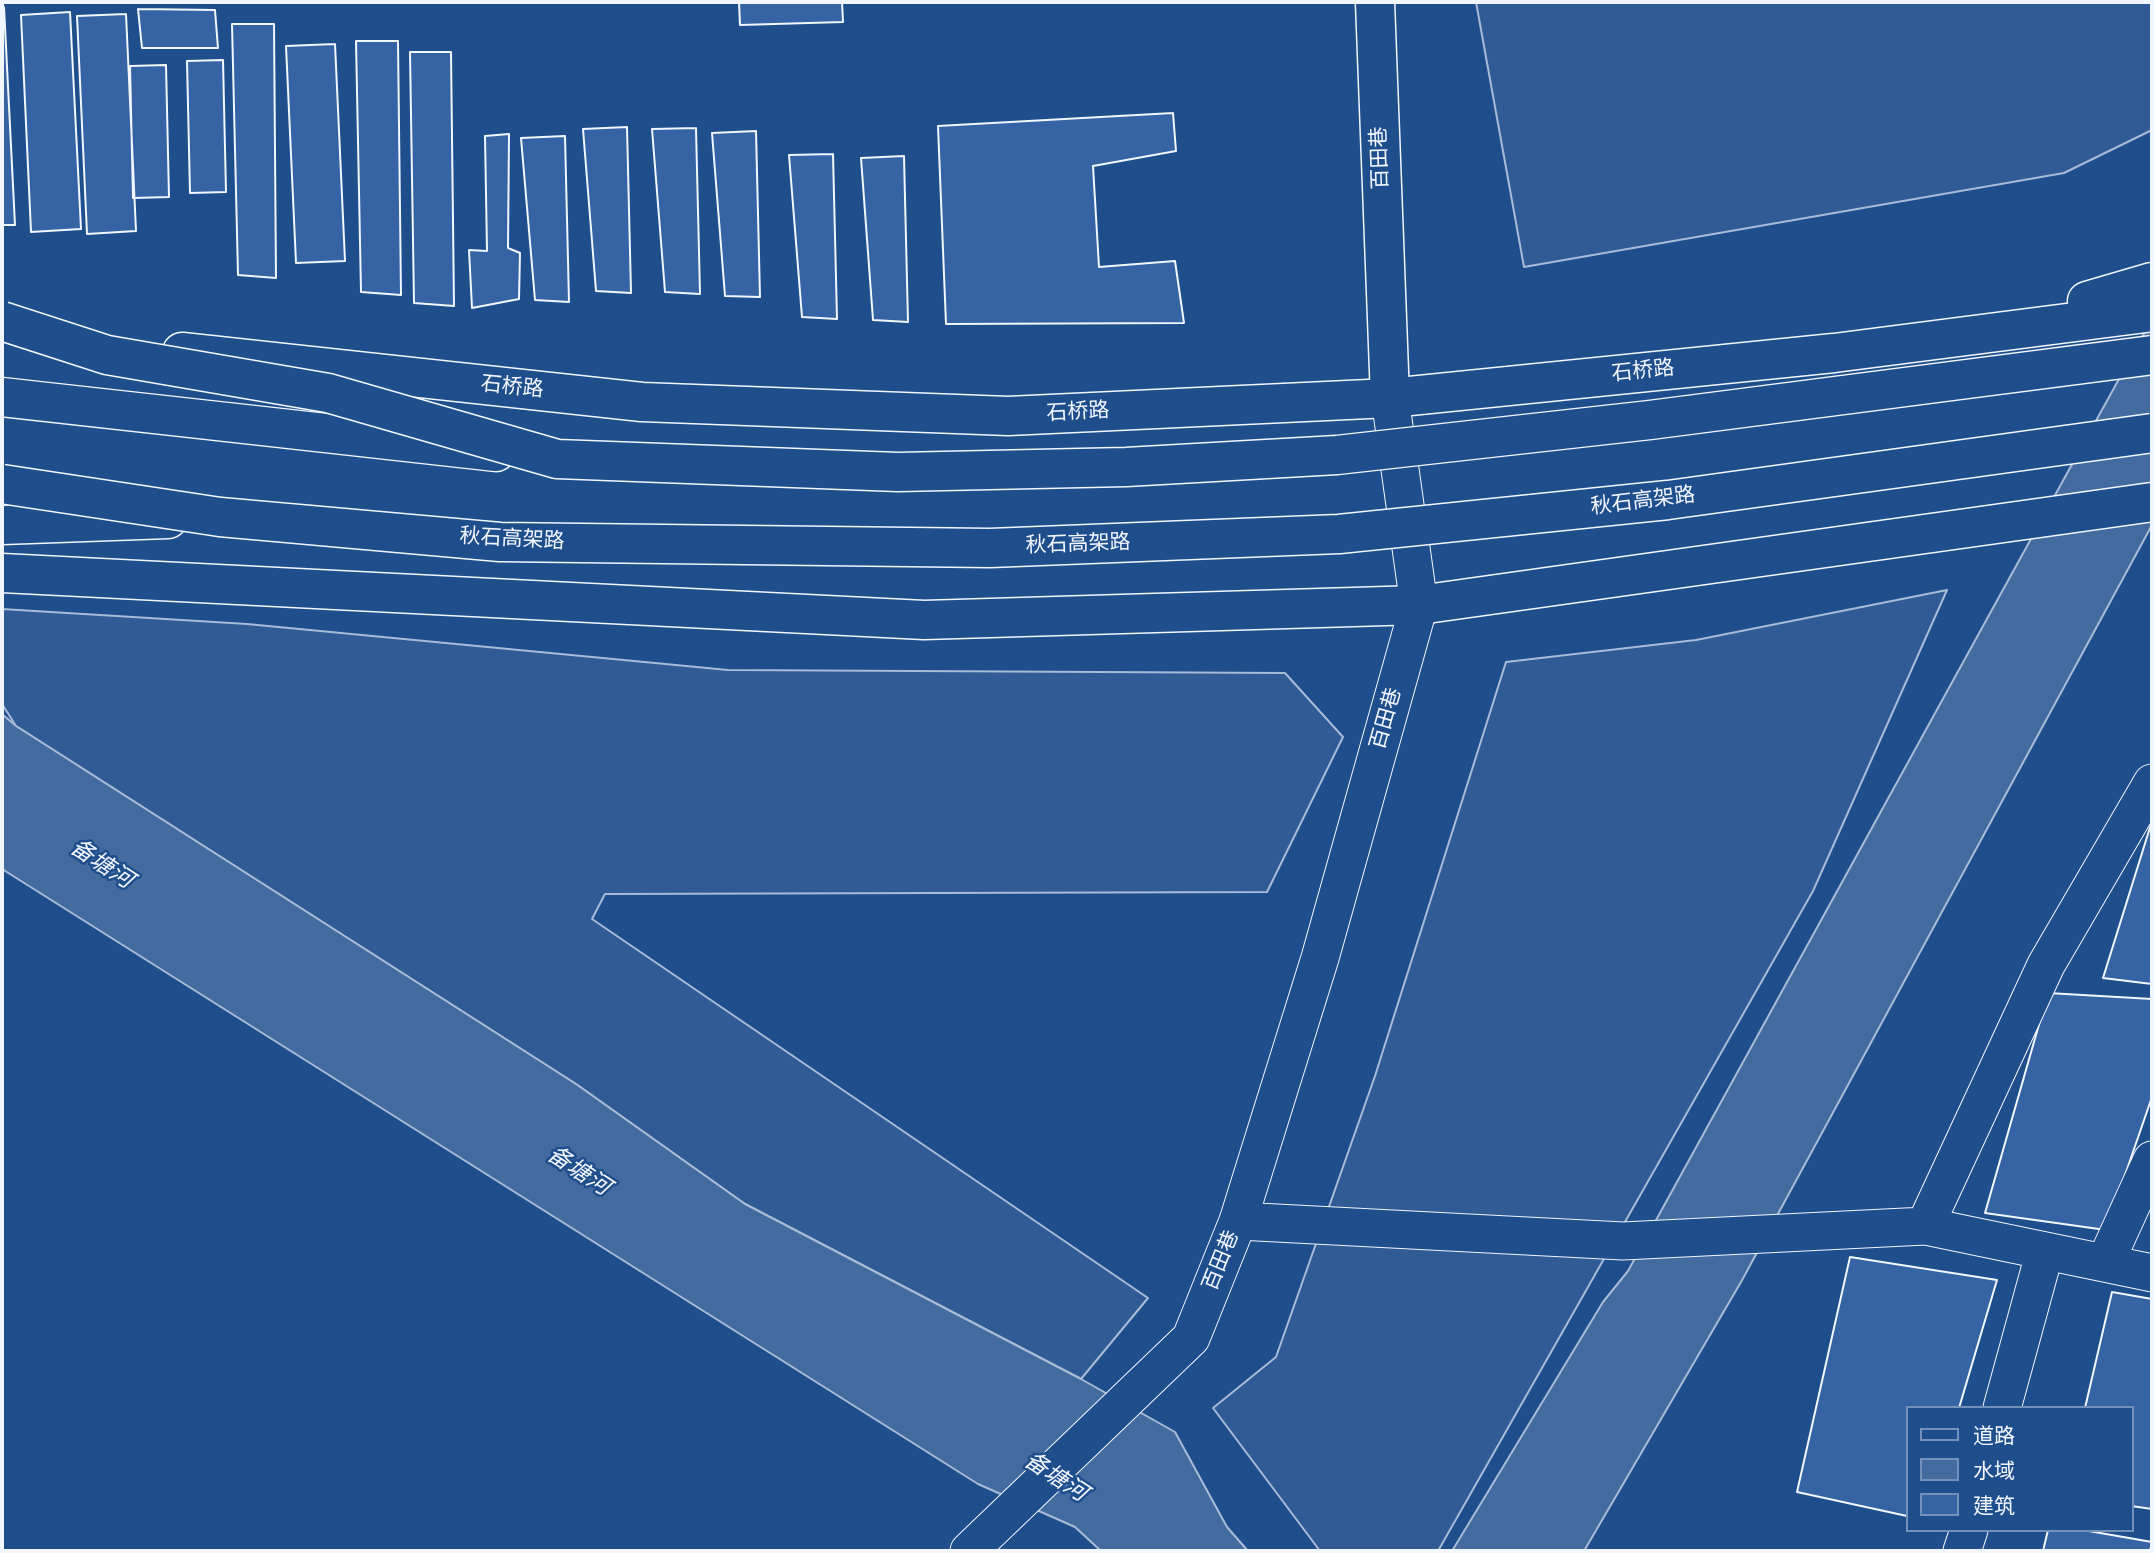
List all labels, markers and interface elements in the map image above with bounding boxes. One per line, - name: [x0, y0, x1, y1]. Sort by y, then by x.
- street label: 百田巷: [1367, 126, 1395, 190]
- street label: 石桥路: [1610, 356, 1676, 388]
- street label: 石桥路: [479, 372, 545, 404]
- street label: 石桥路: [1046, 399, 1110, 427]
- street label: 秋石高架路: [1589, 483, 1697, 521]
- street label: 秋石高架路: [459, 525, 565, 555]
- street label: 秋石高架路: [1025, 531, 1131, 559]
- street label: 百田巷: [1366, 685, 1408, 753]
- water label: 备塘河: [65, 835, 137, 895]
- water label: 备塘河: [542, 1142, 614, 1202]
- street label: 百田巷: [1199, 1227, 1245, 1295]
- legend: [1906, 1406, 2133, 1532]
- text: 道路: [1973, 1421, 2015, 1451]
- water label: 备塘河: [1019, 1448, 1091, 1508]
- text: 水域: [1973, 1456, 2015, 1486]
- text: 建筑: [1973, 1491, 2015, 1521]

